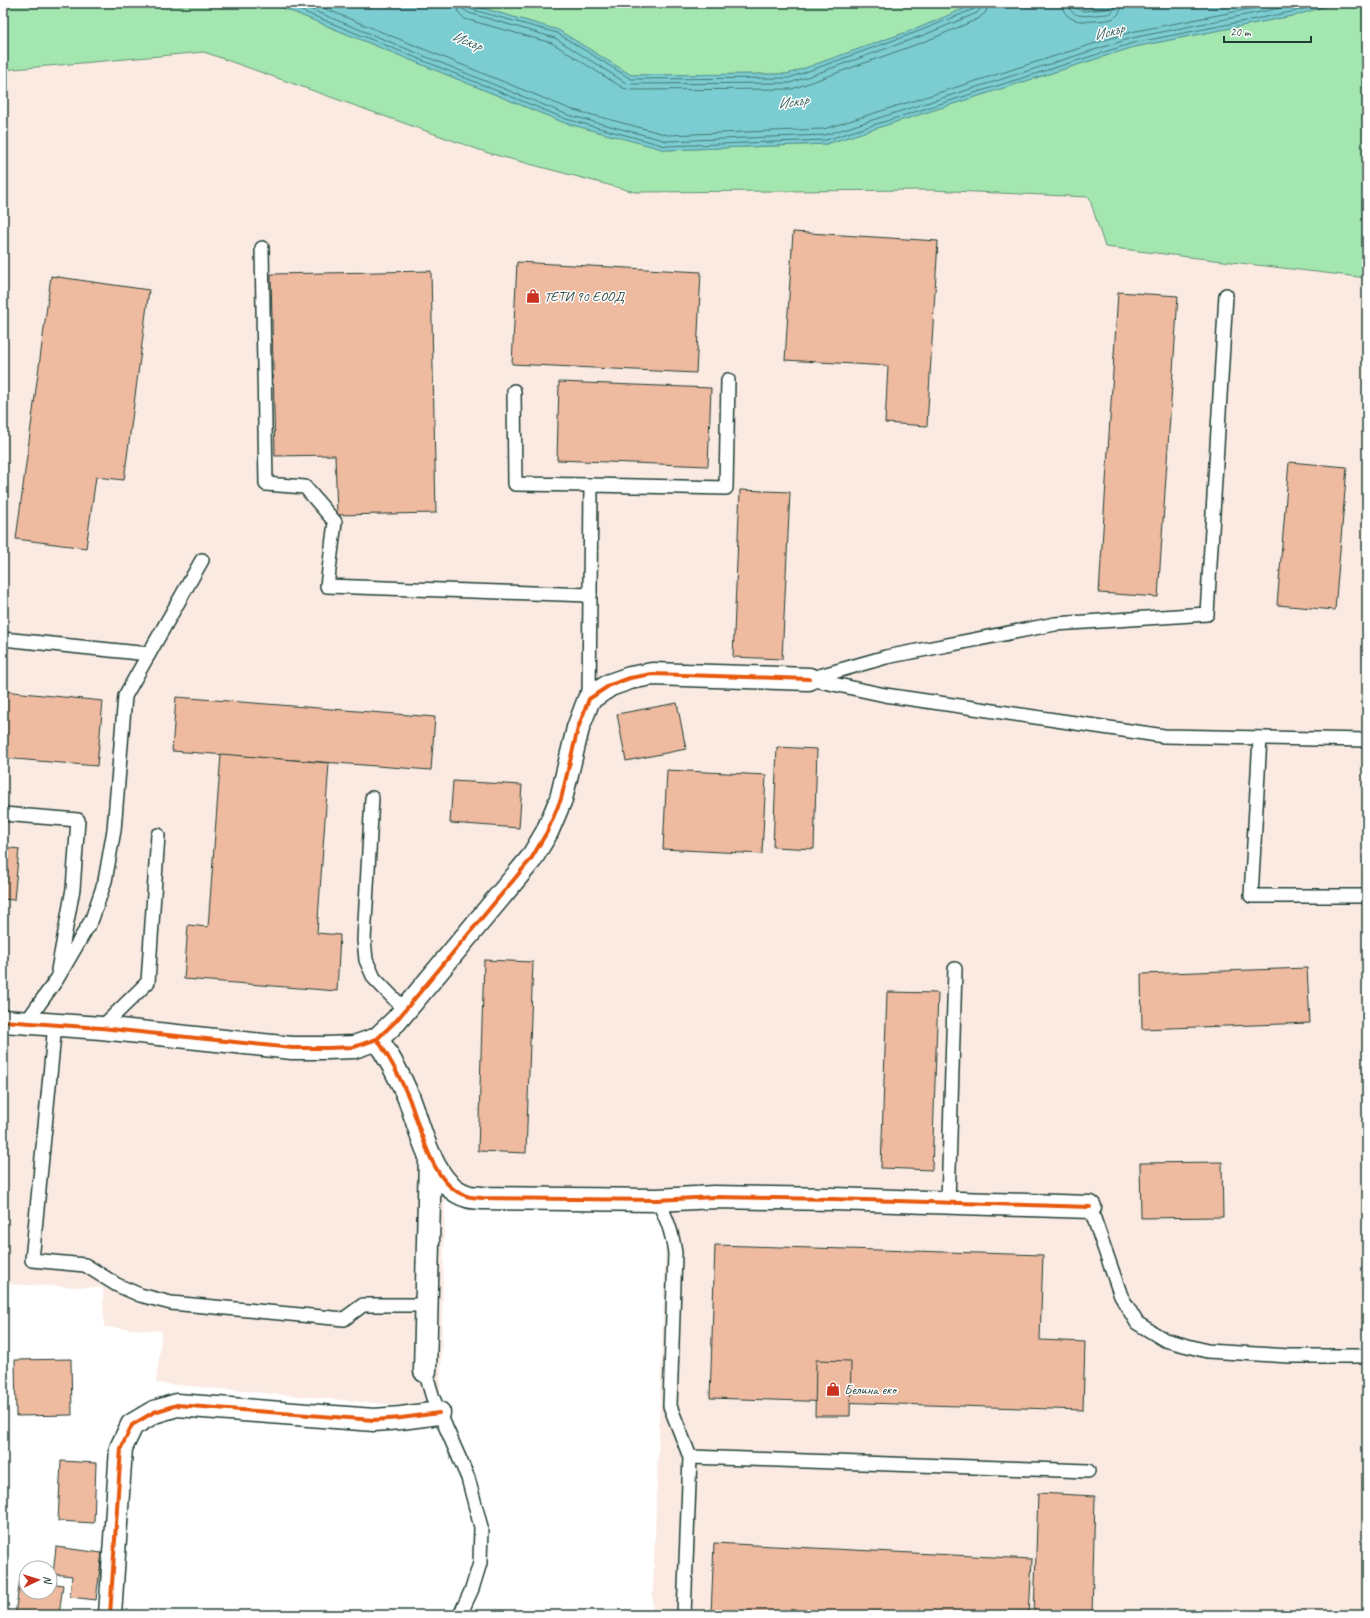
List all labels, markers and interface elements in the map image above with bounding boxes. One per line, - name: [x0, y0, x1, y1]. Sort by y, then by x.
- water label: Искър: [1092, 18, 1129, 45]
- scale bar: [1224, 18, 1311, 44]
- text: 20 m: [1230, 24, 1252, 40]
- water label: Искър: [449, 27, 487, 56]
- water label: Искър: [776, 90, 812, 114]
- shop icon: ТЕТИ 90 ЕООД: [525, 288, 541, 304]
- place label: ТЕТИ 90 ЕООД: [544, 288, 626, 305]
- shop icon: Белина еко: [825, 1381, 841, 1397]
- place label: Белина еко: [844, 1381, 898, 1398]
- north arrow: [18, 1560, 58, 1600]
- text: N: [41, 1575, 55, 1585]

